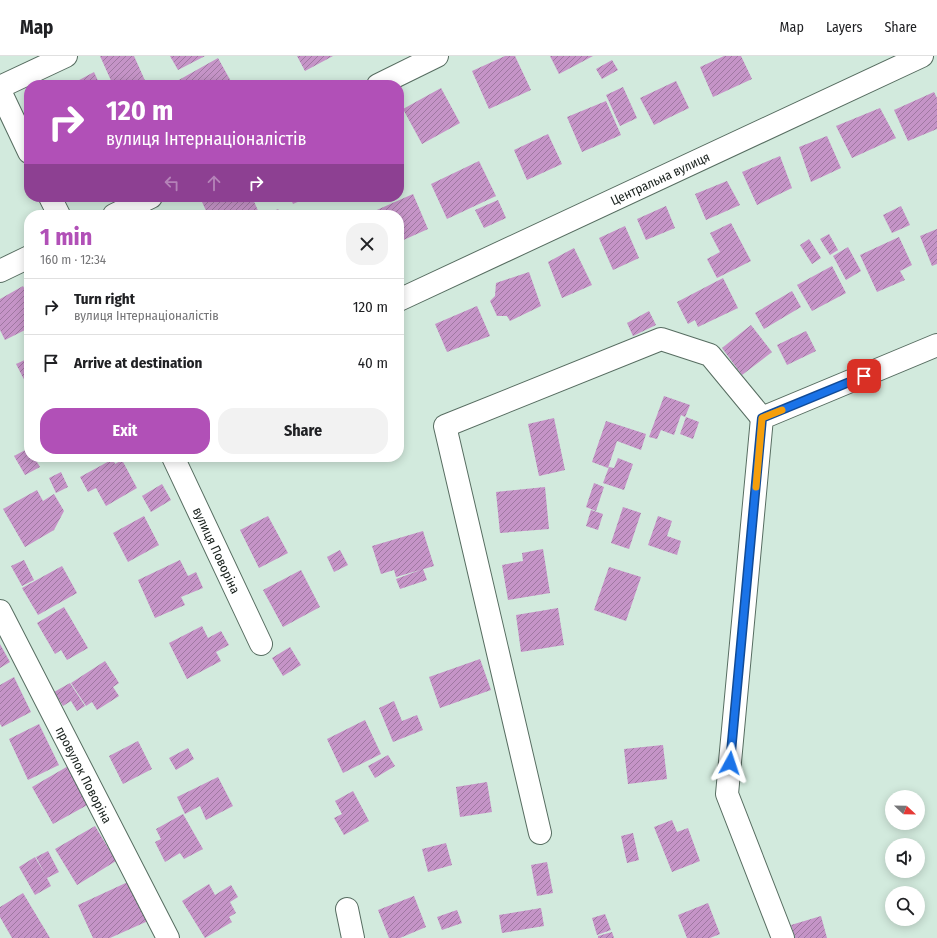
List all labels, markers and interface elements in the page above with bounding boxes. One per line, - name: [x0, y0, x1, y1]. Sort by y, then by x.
- text: Map: [20, 16, 53, 39]
- text: Map: [780, 19, 804, 36]
- text: Layers: [826, 19, 862, 36]
- text: Share: [884, 19, 917, 36]
- text: 120 m: [106, 94, 173, 127]
- icon: right: [40, 96, 92, 148]
- text: вулиця Інтернаціоналістів: [106, 128, 307, 150]
- street label: Центральна вулиця: [608, 149, 712, 208]
- icon: left: [161, 172, 183, 194]
- icon: ahead: [203, 172, 225, 194]
- icon: right: [245, 172, 267, 194]
- text: 1 min: [40, 223, 92, 251]
- button: close: [346, 223, 388, 265]
- text: 160 m · 12:34: [40, 252, 106, 267]
- text: Turn right: [74, 290, 135, 308]
- icon: right: [40, 296, 62, 318]
- text: 120 m: [353, 298, 388, 316]
- text: вулиця Інтернаціоналістів: [74, 308, 219, 323]
- icon: arrive: [40, 352, 62, 374]
- text: Arrive at destination: [74, 354, 202, 372]
- text: 40 m: [358, 354, 388, 372]
- pin: [847, 359, 881, 393]
- icon: arrive: [853, 365, 875, 387]
- button: Exit: [40, 408, 210, 454]
- button: Share: [218, 408, 388, 454]
- street label: вулиця Поворіна: [190, 505, 243, 596]
- street label: провулок Поворіна: [53, 724, 115, 826]
- position arrow: [709, 742, 751, 784]
- north arrow: [885, 790, 925, 830]
- map controls: [885, 790, 925, 926]
- button: sound: [885, 838, 925, 878]
- button: search: [885, 886, 925, 926]

